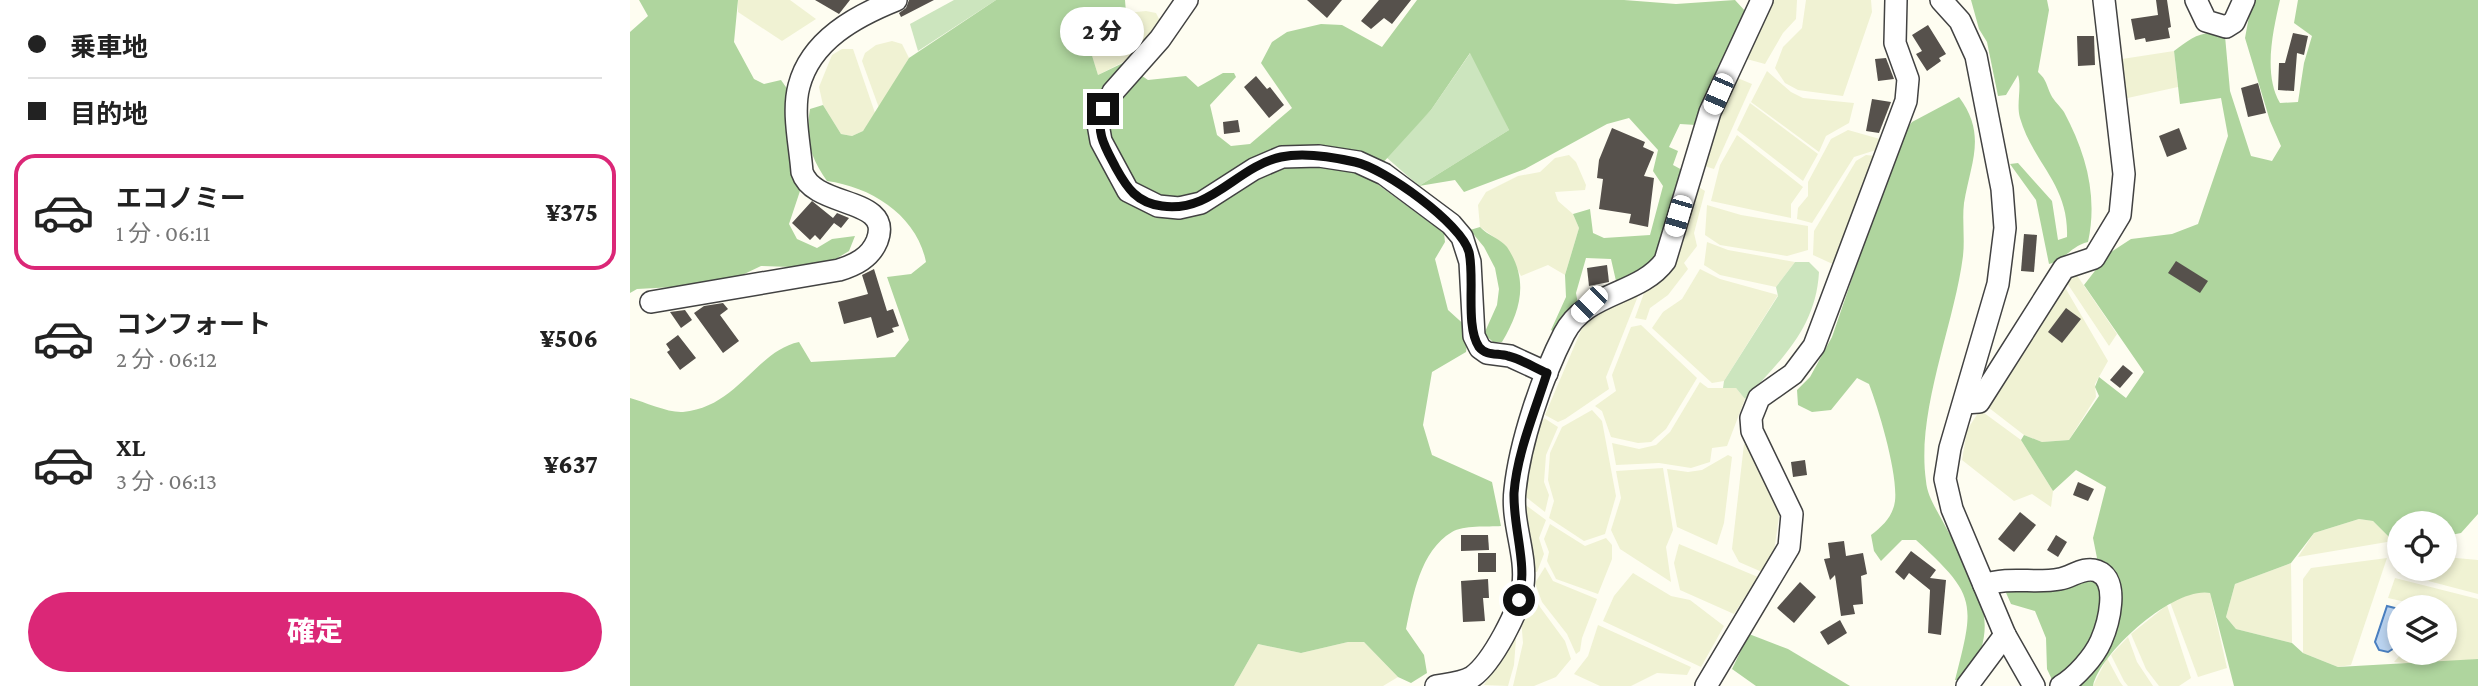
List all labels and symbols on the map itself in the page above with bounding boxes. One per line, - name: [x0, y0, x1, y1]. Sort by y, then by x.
- callout: 2 分: [1061, 7, 1145, 56]
- car: [1701, 71, 1736, 117]
- route end: [1087, 93, 1119, 125]
- car: [1663, 193, 1694, 239]
- car: [1567, 282, 1612, 326]
- route start: [1503, 584, 1535, 616]

